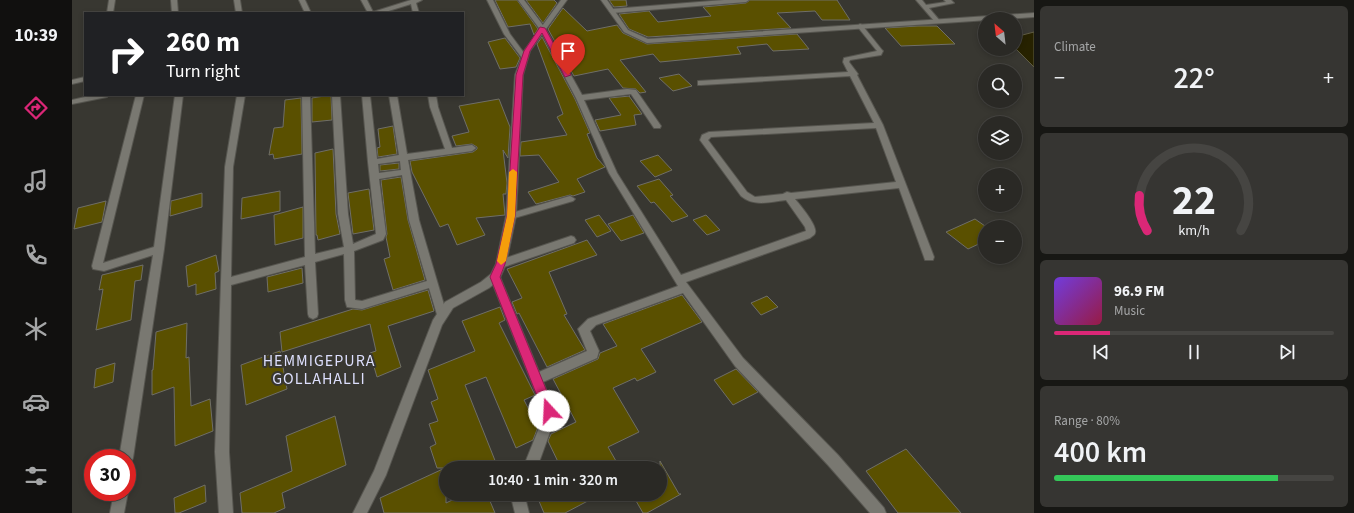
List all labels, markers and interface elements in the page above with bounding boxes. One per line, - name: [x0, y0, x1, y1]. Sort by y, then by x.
- north arrow: [978, 12, 1022, 56]
- map controls: [978, 12, 1022, 264]
- text: 260 m: [166, 22, 240, 62]
- text: 10:39: [14, 23, 58, 48]
- icon: right: [100, 28, 152, 80]
- pin: [551, 34, 585, 75]
- text: Climate: [1054, 38, 1096, 56]
- icon: arrive: [557, 40, 579, 62]
- text: 22°: [1173, 57, 1215, 100]
- text: Turn right: [166, 59, 240, 84]
- text: −: [1054, 62, 1065, 94]
- text: +: [1323, 62, 1334, 94]
- button: search: [978, 64, 1022, 108]
- icon: directions: [22, 94, 50, 122]
- button: layers: [978, 116, 1022, 160]
- icon: music: [22, 167, 50, 195]
- button: +: [978, 168, 1022, 212]
- text: 22: [1172, 171, 1216, 231]
- button: −: [978, 220, 1022, 264]
- text: km/h: [1178, 220, 1210, 241]
- icon: phone: [22, 241, 50, 269]
- text: 96.9 FM: [1114, 281, 1165, 302]
- text: Music: [1114, 302, 1145, 320]
- icon: climate: [22, 315, 50, 343]
- icon: previous: [1090, 341, 1112, 363]
- icon: pause: [1183, 341, 1205, 363]
- icon: next: [1276, 341, 1298, 363]
- district label: HEMMIGEPURA GOLLAHALLI: [263, 350, 375, 390]
- icon: car: [22, 388, 50, 416]
- position arrow: [528, 390, 570, 432]
- text: Range · 80%: [1054, 412, 1120, 430]
- text: 400 km: [1054, 431, 1147, 474]
- speed limit sign: 30: [84, 449, 136, 501]
- icon: filters: [22, 462, 50, 490]
- text: 10:40 · 1 min · 320 m: [488, 470, 618, 491]

